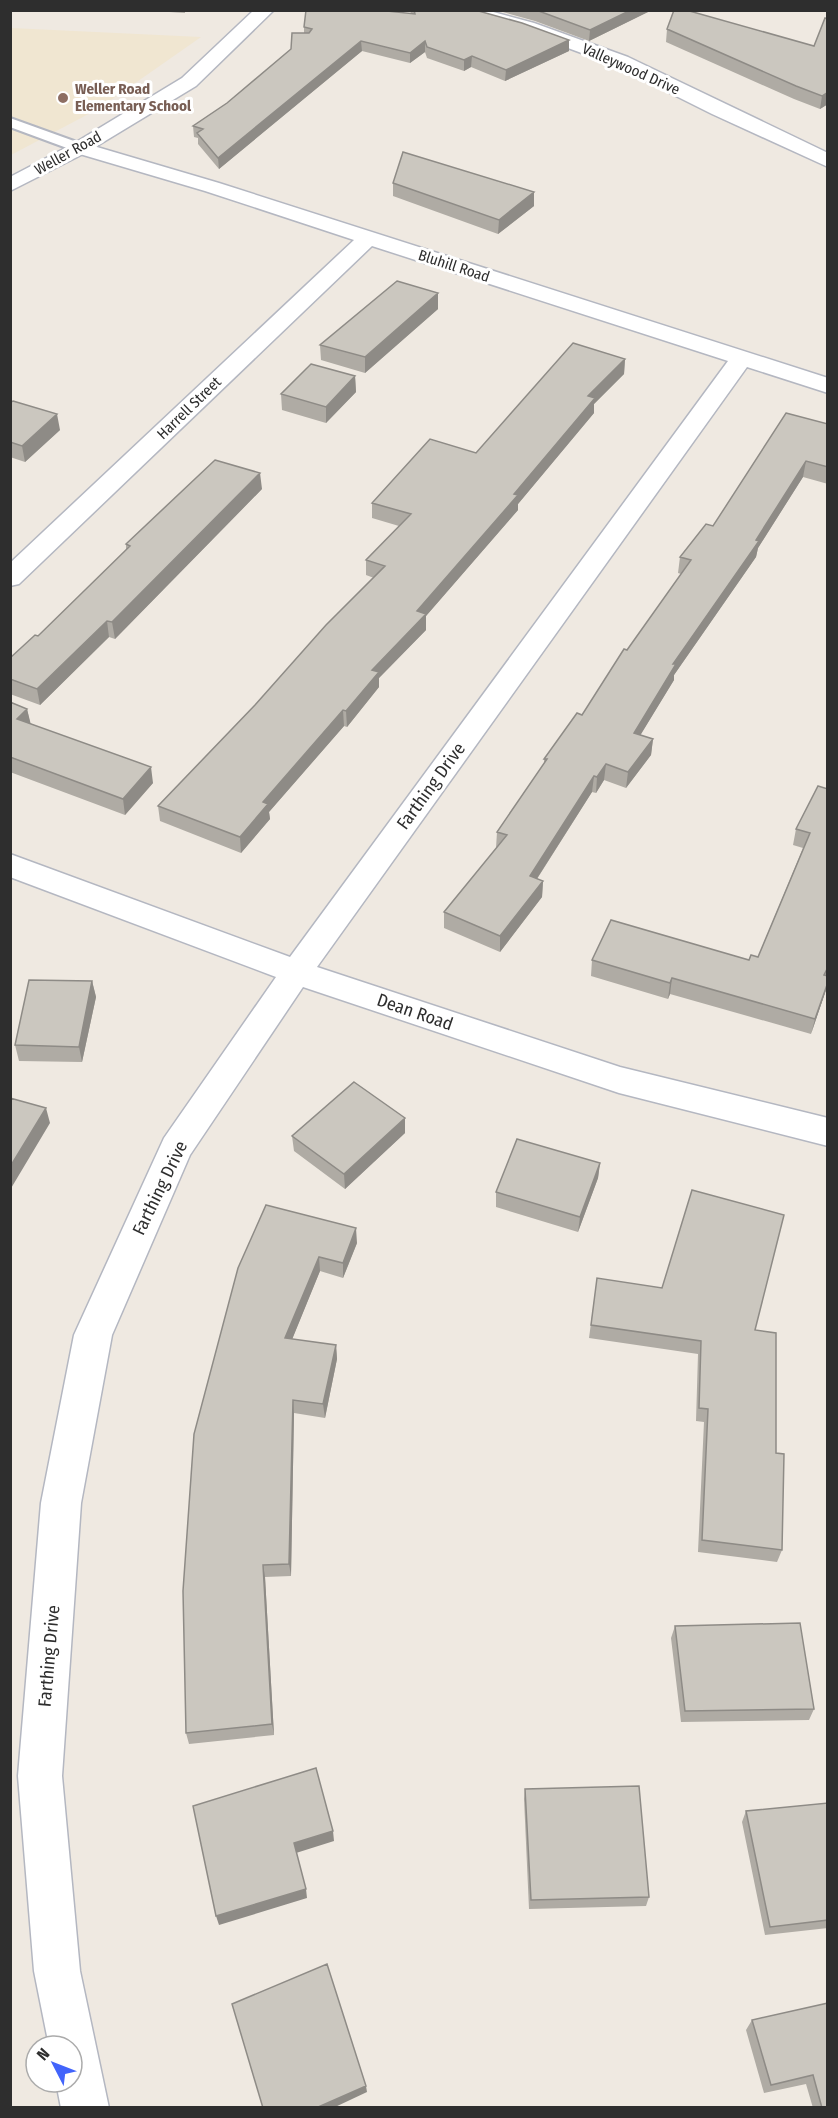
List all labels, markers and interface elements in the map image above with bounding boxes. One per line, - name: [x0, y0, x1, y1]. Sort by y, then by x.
- street label: Valleywood Drive: [579, 39, 683, 99]
- place label: Weller Road Elementary School: [75, 80, 192, 115]
- marker: Weller Road Elementary School: [56, 91, 70, 105]
- street label: Weller Road: [31, 127, 105, 179]
- street label: Bluhill Road: [416, 246, 492, 286]
- street label: Harrell Street: [153, 373, 225, 443]
- street label: Farthing Drive: [392, 738, 470, 834]
- street label: Dean Road: [374, 989, 456, 1035]
- street label: Farthing Drive: [128, 1137, 192, 1239]
- street label: Farthing Drive: [34, 1604, 64, 1708]
- north arrow: [24, 2034, 84, 2094]
- text: N: [33, 2044, 53, 2064]

